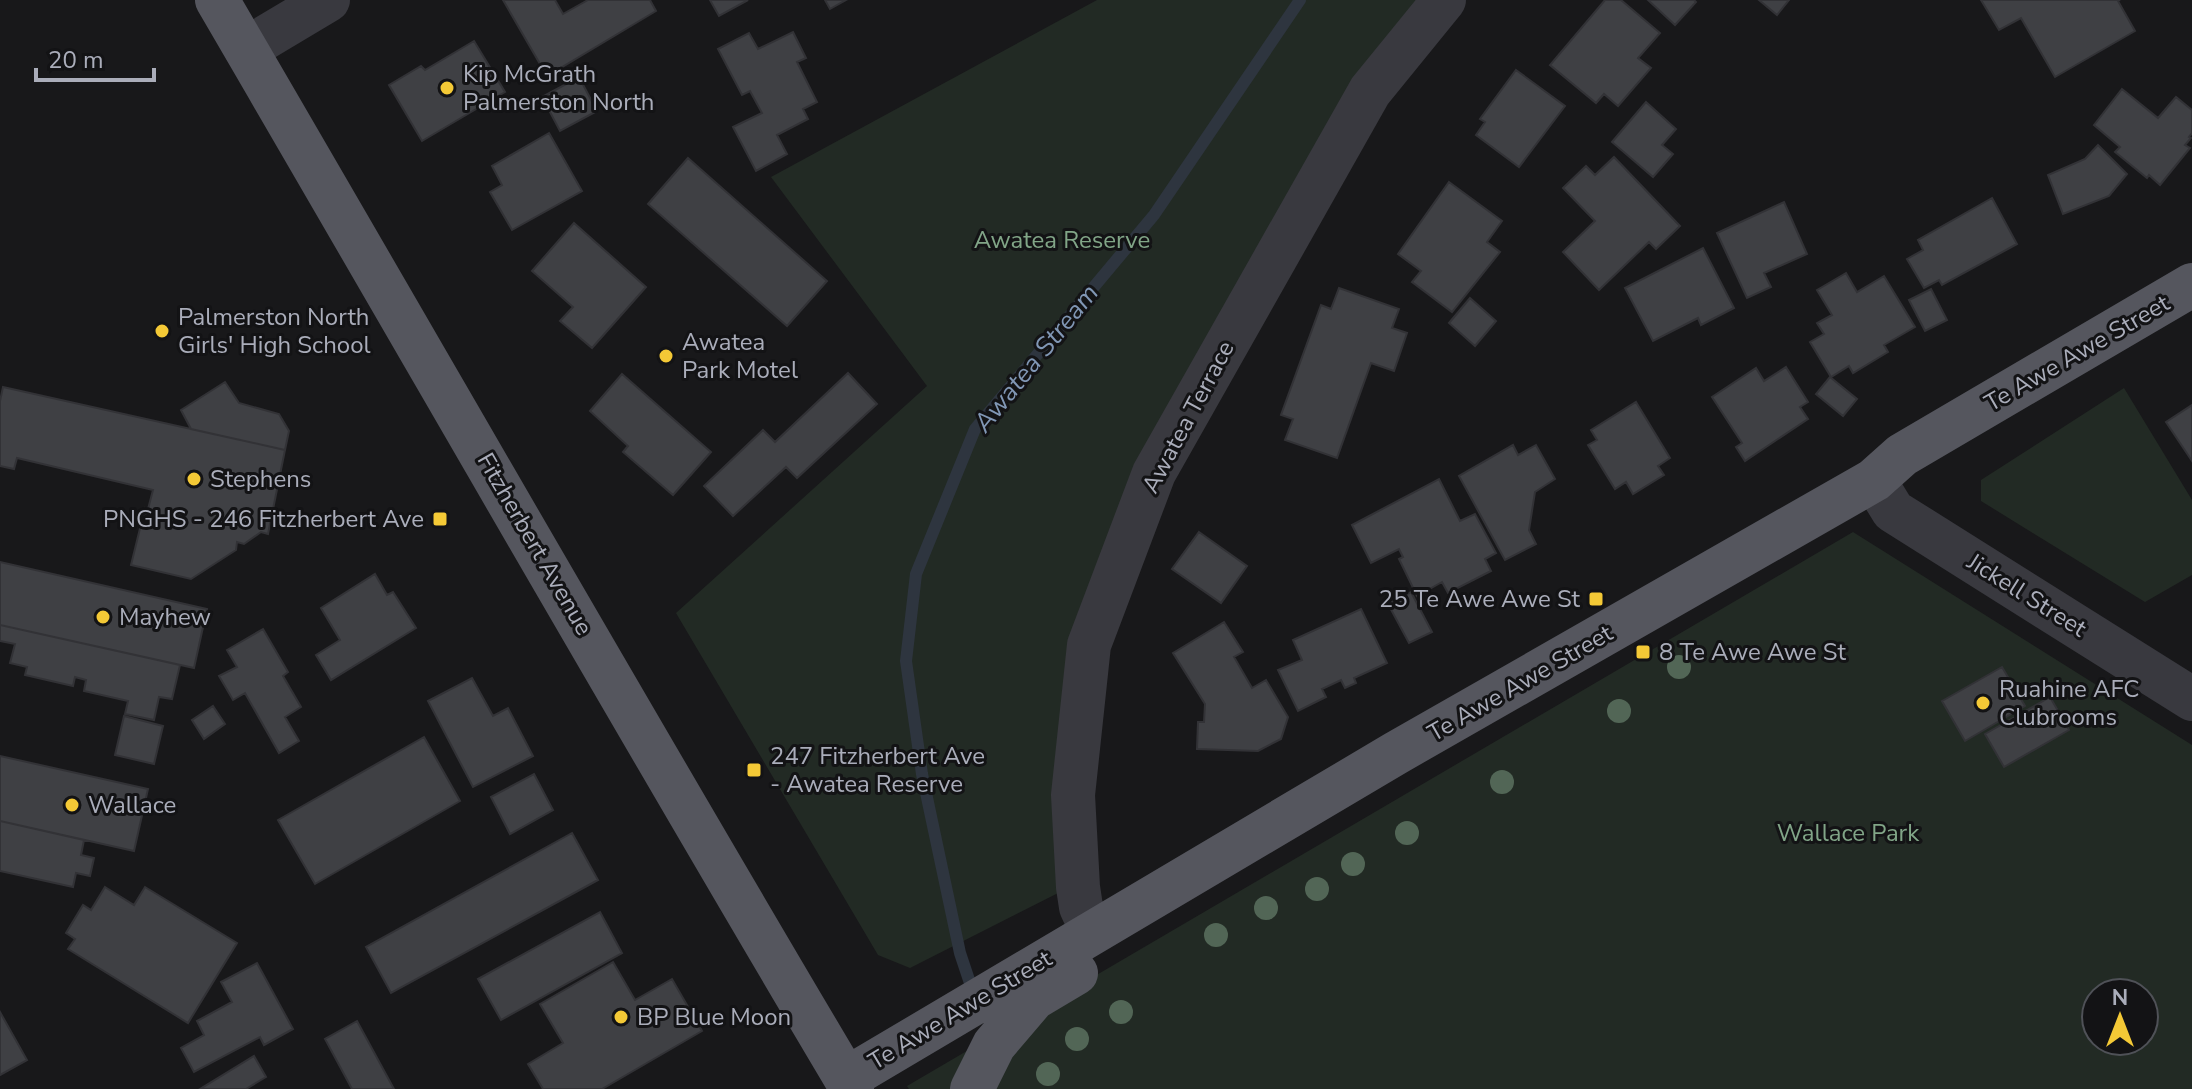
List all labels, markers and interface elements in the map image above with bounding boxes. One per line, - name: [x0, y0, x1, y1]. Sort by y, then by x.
- scale bar: [36, 32, 154, 82]
- text: 20 m: [48, 44, 104, 76]
- place label: Kip McGrath Palmerston North: [463, 58, 654, 118]
- marker: Kip McGrath Palmerston North: [438, 79, 456, 97]
- park label: Awatea Reserve: [974, 224, 1150, 256]
- water label: Awatea Stream: [965, 277, 1107, 440]
- street label: Te Awe Awe Street: [1979, 287, 2176, 419]
- place label: Palmerston North Girls' High School: [178, 301, 371, 361]
- marker: Palmerston North Girls' High School: [153, 322, 171, 340]
- place label: Awatea Park Motel: [682, 326, 798, 386]
- street label: Awatea Terrace: [1134, 335, 1242, 499]
- marker: Awatea Park Motel: [657, 347, 675, 365]
- street label: Fitzherbert Avenue: [470, 447, 600, 641]
- place label: Stephens: [210, 463, 311, 495]
- marker: Stephens: [185, 470, 203, 488]
- place label: PNGHS - 246 Fitzherbert Ave: [103, 503, 424, 535]
- marker: PNGHS - 246 Fitzherbert Ave: [431, 510, 449, 528]
- street label: Jickell Street: [1961, 545, 2093, 645]
- place label: 25 Te Awe Awe St: [1379, 583, 1581, 615]
- marker: 25 Te Awe Awe St: [1587, 590, 1605, 608]
- place label: Mayhew: [119, 601, 211, 633]
- marker: Mayhew: [94, 608, 112, 626]
- street label: Te Awe Awe Street: [1422, 617, 1619, 749]
- place label: 8 Te Awe Awe St: [1659, 636, 1846, 668]
- marker: 8 Te Awe Awe St: [1634, 643, 1652, 661]
- place label: Ruahine AFC Clubrooms: [1999, 673, 2139, 733]
- marker: Ruahine AFC Clubrooms: [1974, 694, 1992, 712]
- place label: 247 Fitzherbert Ave - Awatea Reserve: [770, 740, 985, 800]
- marker: 247 Fitzherbert Ave - Awatea Reserve: [745, 761, 763, 779]
- place label: Wallace: [88, 789, 176, 821]
- marker: Wallace: [63, 796, 81, 814]
- park label: Wallace Park: [1777, 817, 1920, 849]
- street label: Te Awe Awe Street: [862, 942, 1058, 1077]
- north arrow: [2080, 977, 2160, 1057]
- text: N: [2112, 983, 2128, 1013]
- place label: BP Blue Moon: [637, 1001, 791, 1033]
- marker: BP Blue Moon: [612, 1008, 630, 1026]

